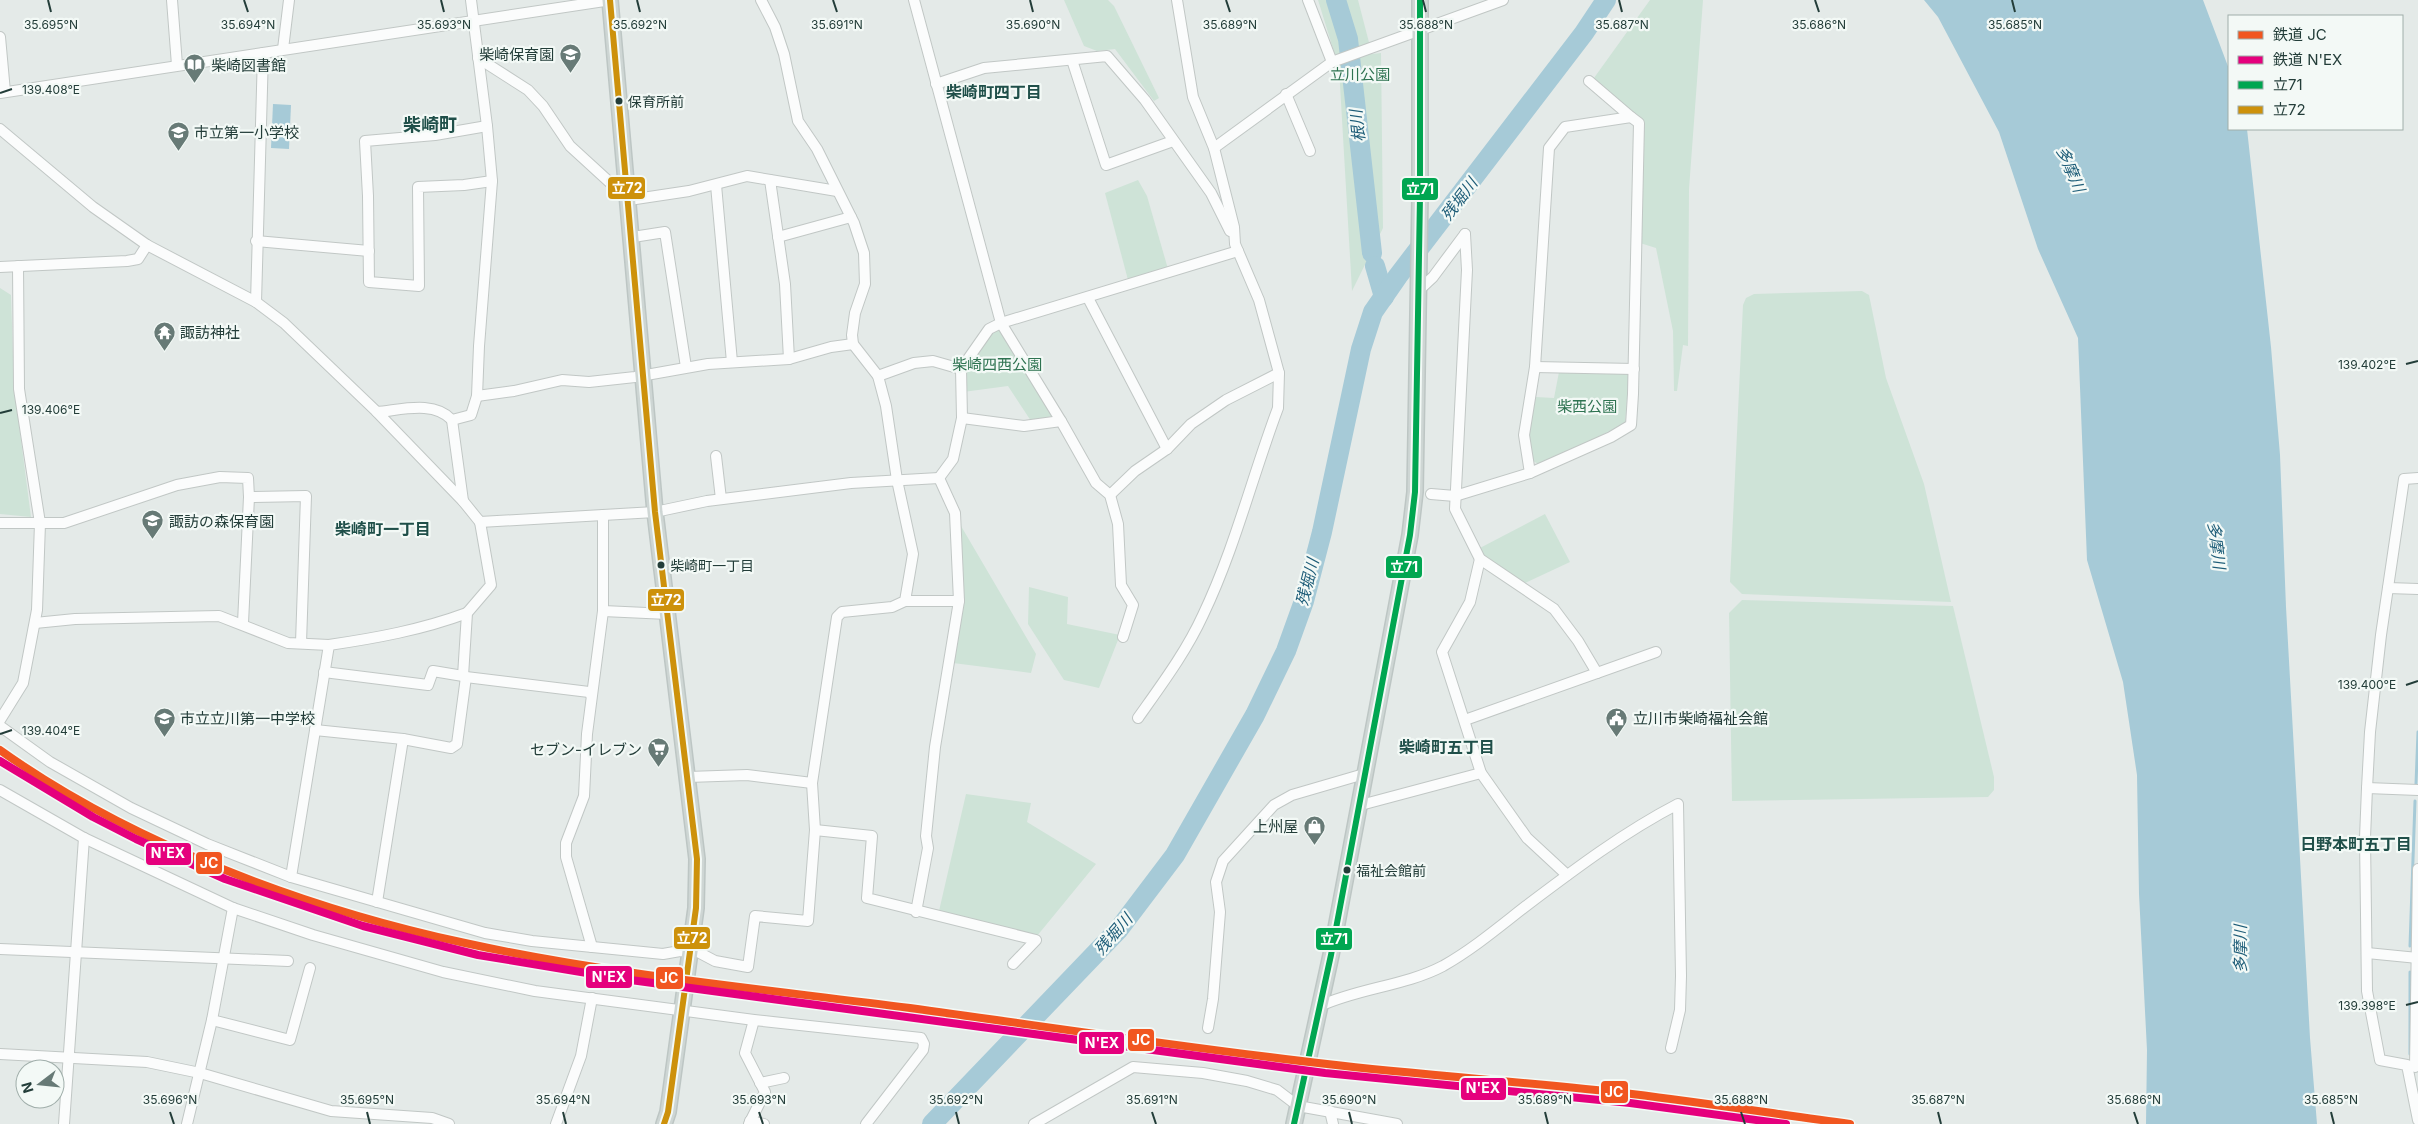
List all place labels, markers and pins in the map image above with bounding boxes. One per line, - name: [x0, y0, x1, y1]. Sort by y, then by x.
- school or university icon: 柴崎保育園: [558, 42, 582, 73]
- place label: 柴崎保育園: [479, 45, 554, 64]
- library icon: 柴崎図書館: [183, 53, 207, 84]
- place label: 柴崎図書館: [211, 56, 286, 75]
- place label: 保育所前: [628, 93, 684, 110]
- marker: 保育所前: [614, 96, 624, 106]
- school or university icon: 市立第一小学校: [166, 120, 190, 151]
- place label: 市立第一小学校: [194, 123, 299, 142]
- temple icon: 諏訪神社: [152, 320, 176, 351]
- place label: 諏訪神社: [180, 323, 240, 342]
- school or university icon: 諏訪の森保育園: [141, 509, 165, 540]
- place label: 諏訪の森保育園: [169, 512, 274, 531]
- place label: 柴崎町一丁目: [670, 557, 754, 574]
- marker: 柴崎町一丁目: [656, 560, 666, 570]
- school or university icon: 市立立川第一中学校: [152, 706, 176, 737]
- public building icon: 立川市柴崎福祉会館: [1605, 706, 1629, 737]
- place label: 市立立川第一中学校: [180, 709, 315, 728]
- place label: 立川市柴崎福祉会館: [1633, 709, 1768, 728]
- supermarket icon: セブン-イレブン: [646, 737, 670, 768]
- place label: セブン-イレブン: [530, 740, 642, 759]
- shop icon: 上州屋: [1302, 814, 1326, 845]
- place label: 上州屋: [1253, 817, 1298, 836]
- place label: 福祉会館前: [1356, 862, 1426, 879]
- marker: 福祉会館前: [1342, 865, 1352, 875]

